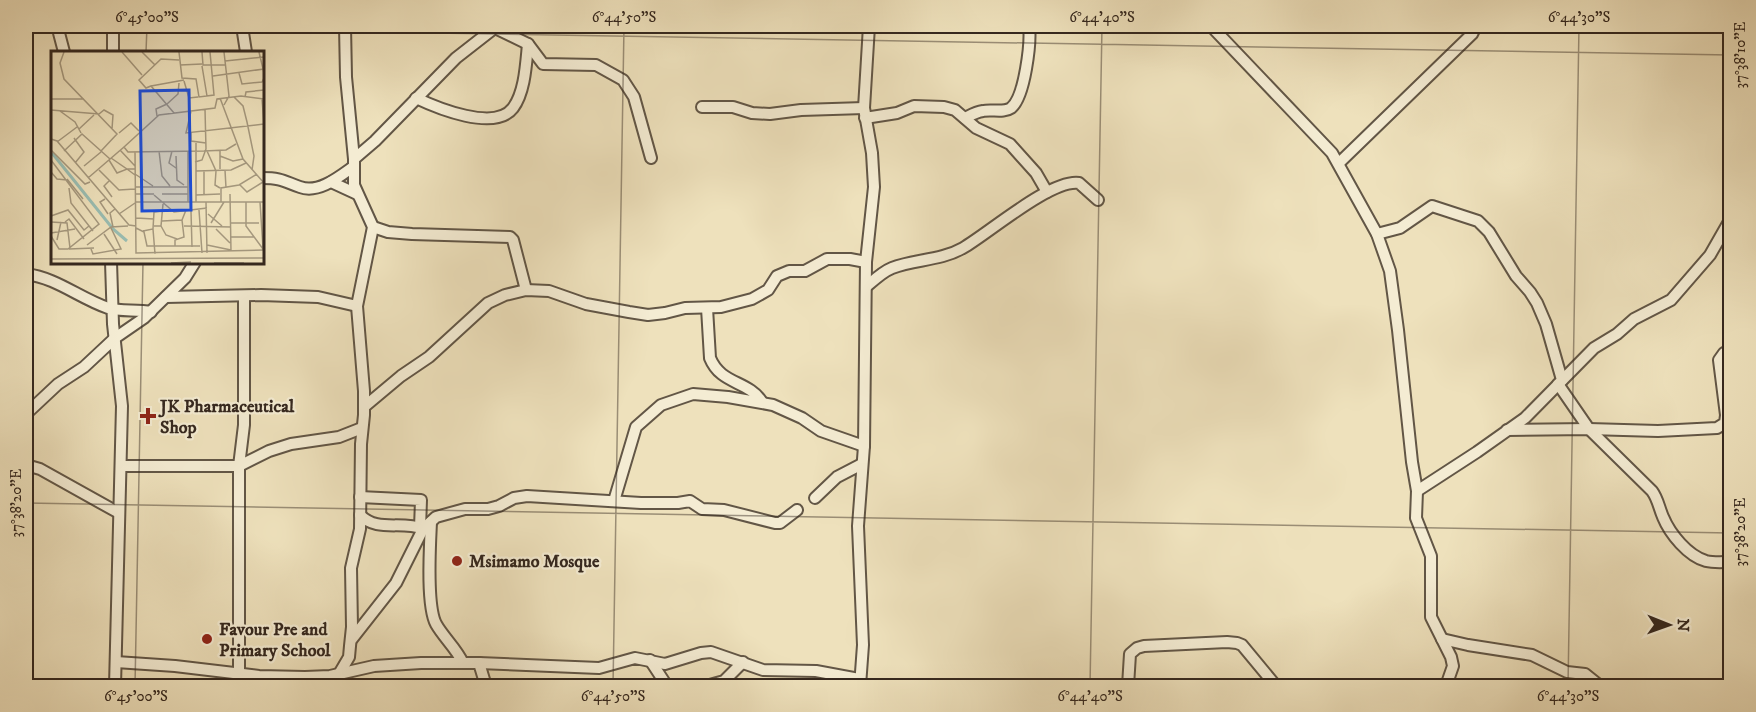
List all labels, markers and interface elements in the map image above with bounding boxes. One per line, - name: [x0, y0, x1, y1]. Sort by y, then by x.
- text: 6°45'00"S: [115, 8, 179, 27]
- text: 6°44'50"S: [592, 8, 656, 27]
- text: 6°44'40"S: [1069, 8, 1135, 27]
- text: 6°44'30"S: [1548, 8, 1610, 27]
- text: 37°38'10"E: [1731, 21, 1750, 88]
- inset map: [51, 51, 264, 264]
- place label: JK Pharmaceutical Shop: [158, 396, 295, 439]
- marker: JK Pharmaceutical Shop: [141, 409, 155, 423]
- text: 37°38'20"E: [7, 468, 26, 537]
- text: 37°38'20"E: [1731, 497, 1750, 566]
- place label: Msimamo Mosque: [469, 551, 600, 573]
- marker: Msimamo Mosque: [450, 554, 464, 568]
- north arrow: [1639, 595, 1699, 655]
- place label: Favour Pre and Primary School: [219, 619, 331, 662]
- text: N: [1673, 619, 1693, 632]
- marker: Favour Pre and Primary School: [200, 632, 214, 646]
- text: 6°45'00"S: [104, 687, 168, 706]
- text: 6°44'50"S: [581, 687, 645, 706]
- text: 6°44'40"S: [1057, 687, 1123, 706]
- text: 6°44'30"S: [1537, 687, 1599, 706]

